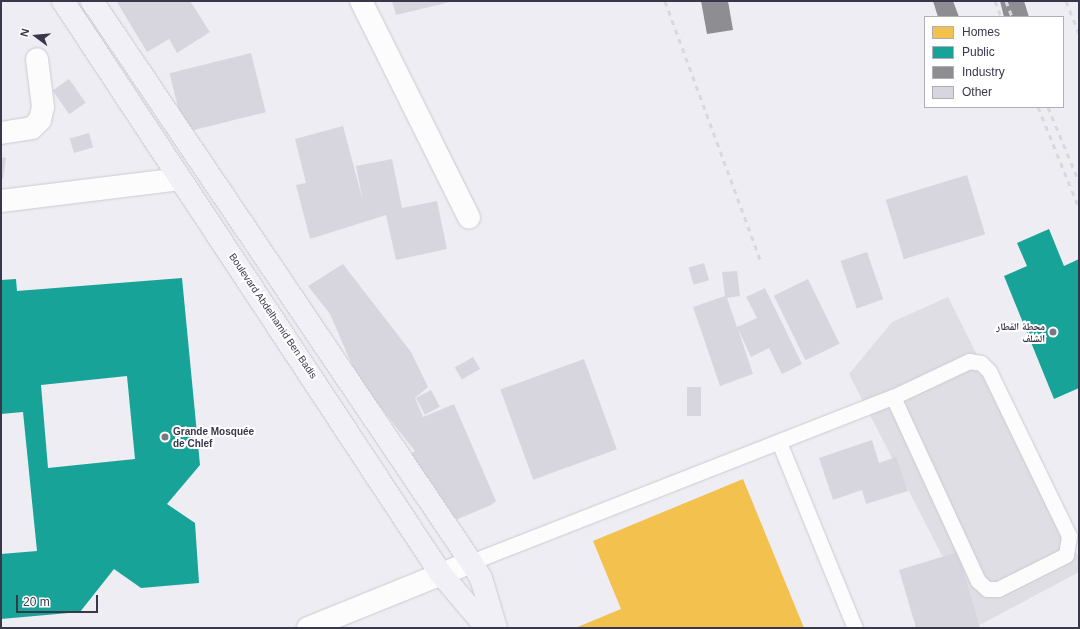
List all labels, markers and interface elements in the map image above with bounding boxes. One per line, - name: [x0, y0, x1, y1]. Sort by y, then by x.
- north arrow: [16, 16, 56, 56]
- legend: [924, 16, 1064, 108]
- text: Homes: [962, 25, 1000, 39]
- text: N: [18, 27, 31, 38]
- text: Public: [962, 45, 995, 59]
- text: Industry: [962, 65, 1005, 79]
- text: Other: [962, 85, 992, 99]
- street label: Boulevard Abdelhamid Ben Badis: [226, 251, 320, 381]
- place label: محطة القطار الشلف: [996, 320, 1045, 344]
- marker: محطة القطار الشلف: [1048, 327, 1058, 337]
- place label: Grande Mosquée de Chlef: [173, 425, 254, 448]
- marker: Grande Mosquée de Chlef: [160, 432, 170, 442]
- scale bar: [18, 587, 100, 613]
- text: 20 m: [23, 595, 50, 609]

